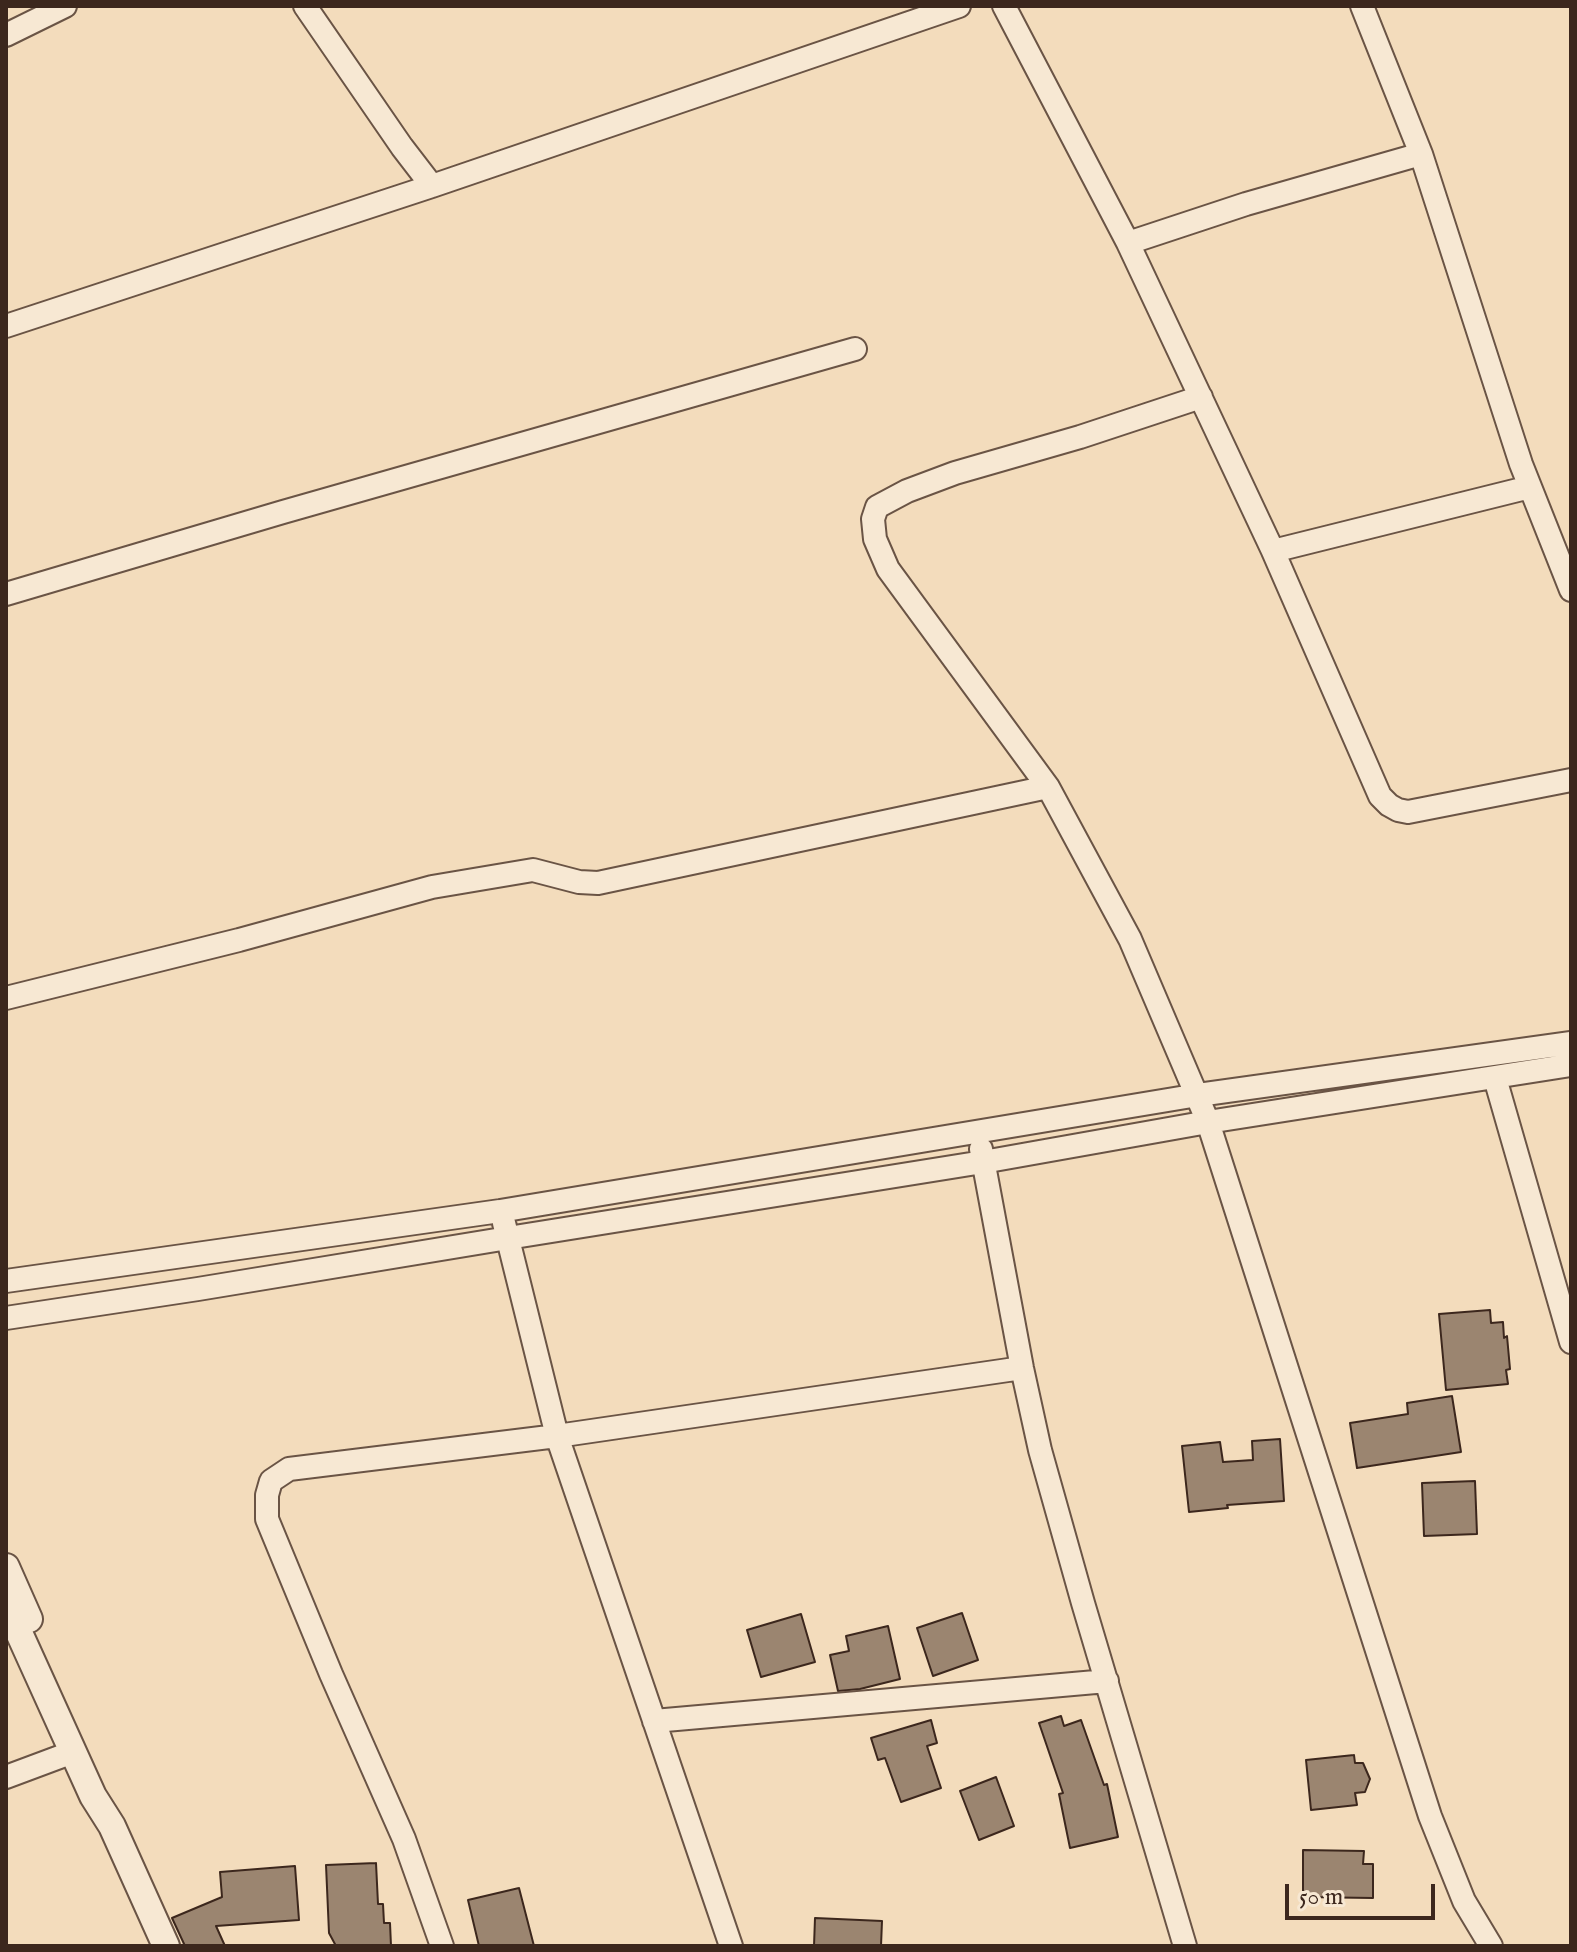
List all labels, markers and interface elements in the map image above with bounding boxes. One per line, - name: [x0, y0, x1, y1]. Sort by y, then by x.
- scale bar: [1289, 1868, 1439, 1918]
- text: 50 m: [1299, 1882, 1343, 1913]

